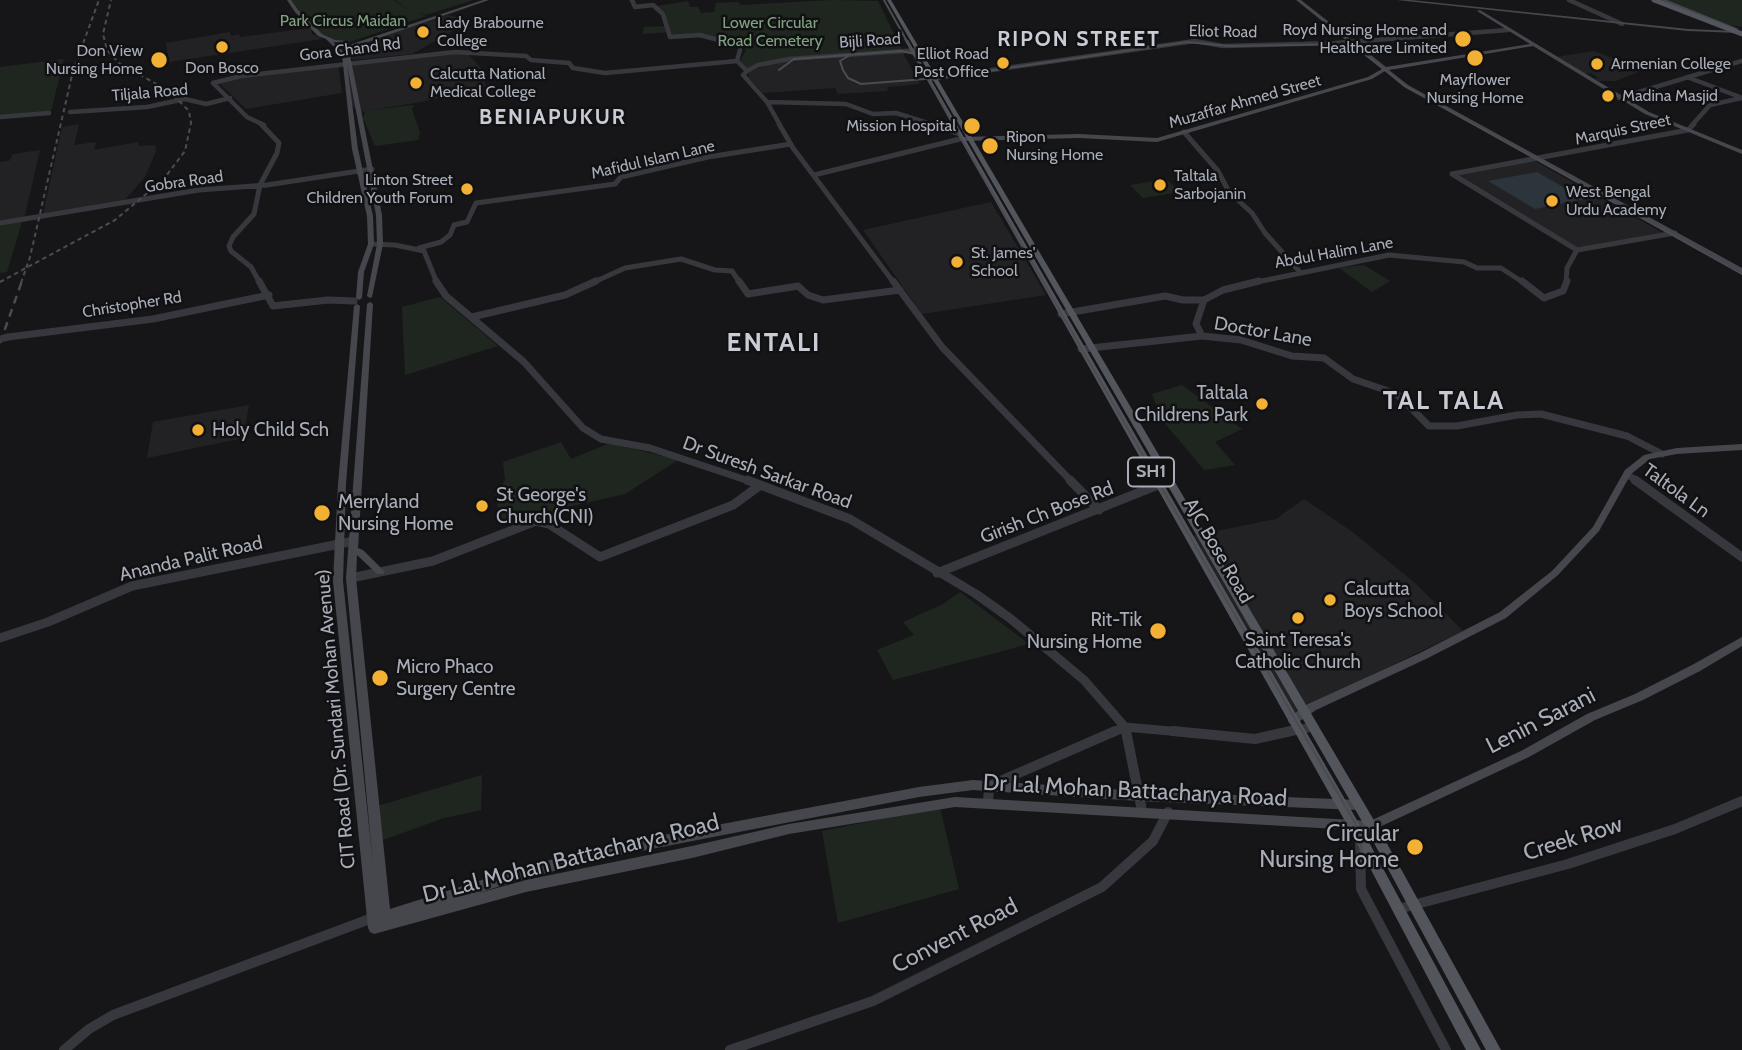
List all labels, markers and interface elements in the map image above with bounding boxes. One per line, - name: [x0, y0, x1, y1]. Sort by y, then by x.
- park label: Park Circus Maidan: [280, 11, 406, 31]
- place label: Lady Brabourne College: [437, 13, 544, 51]
- park label: Lower Circular Road Cemetery: [717, 13, 823, 51]
- place label: Royd Nursing Home and Healthcare Limited: [1282, 20, 1447, 58]
- street label: Eliot Road: [1189, 22, 1257, 42]
- marker: Lady Brabourne College: [415, 24, 431, 40]
- district label: RIPON STREET: [999, 27, 1159, 53]
- street label: Bijli Road: [839, 29, 901, 53]
- marker: Royd Nursing Home and Healthcare Limited: [1453, 29, 1473, 49]
- street label: Gora Chand Rd: [298, 34, 402, 66]
- marker: Don Bosco: [214, 39, 230, 55]
- place label: Don View Nursing Home: [46, 41, 143, 79]
- place label: Elliot Road Post Office: [914, 44, 989, 82]
- marker: Mayflower Nursing Home: [1465, 48, 1485, 68]
- marker: Don View Nursing Home: [149, 50, 169, 70]
- place label: Armenian College: [1611, 54, 1731, 74]
- marker: Elliot Road Post Office: [995, 55, 1011, 71]
- marker: Armenian College: [1589, 56, 1605, 72]
- place label: Don Bosco: [185, 58, 259, 78]
- place label: Calcutta National Medical College: [430, 64, 546, 102]
- place label: Mayflower Nursing Home: [1426, 70, 1524, 108]
- street label: Muzaffar Ahmed Street: [1167, 71, 1323, 133]
- marker: Calcutta National Medical College: [408, 75, 424, 91]
- street label: Tiljala Road: [111, 80, 189, 106]
- place label: Madina Masjid: [1622, 86, 1718, 106]
- marker: Madina Masjid: [1600, 88, 1616, 104]
- district label: BENIAPUKUR: [480, 105, 626, 131]
- street label: Marquis Street: [1573, 110, 1673, 150]
- place label: Mission Hospital: [846, 116, 956, 136]
- marker: Mission Hospital: [962, 116, 982, 136]
- place label: Ripon Nursing Home: [1006, 127, 1103, 165]
- street label: Mafidul Islam Lane: [589, 136, 717, 184]
- marker: Ripon Nursing Home: [980, 136, 1000, 156]
- place label: Taltala Sarbojanin: [1174, 166, 1246, 204]
- street label: Gobra Road: [143, 167, 225, 197]
- place label: Linton Street Children Youth Forum: [306, 170, 453, 208]
- marker: Taltala Sarbojanin: [1152, 177, 1168, 193]
- marker: Linton Street Children Youth Forum: [459, 181, 475, 197]
- place label: West Bengal Urdu Academy: [1566, 182, 1667, 220]
- marker: West Bengal Urdu Academy: [1544, 193, 1560, 209]
- street label: Abdul Halim Lane: [1273, 233, 1395, 273]
- place label: St. James' School: [971, 243, 1036, 281]
- marker: St. James' School: [949, 254, 965, 270]
- street label: Christopher Rd: [81, 288, 183, 322]
- street label: Doctor Lane: [1212, 312, 1314, 352]
- district label: ENTALI: [727, 327, 821, 359]
- place label: Taltala Childrens Park: [1135, 382, 1248, 426]
- district label: TAL TALA: [1384, 385, 1504, 417]
- marker: Taltala Childrens Park: [1254, 396, 1270, 412]
- place label: Holy Child Sch: [212, 419, 329, 441]
- marker: Holy Child Sch: [190, 422, 206, 438]
- street label: Dr Suresh Sarkar Road: [679, 432, 855, 514]
- road number: SH1: [1128, 458, 1174, 486]
- street label: Taltola Ln: [1638, 459, 1714, 523]
- street label: Girish Ch Bose Rd: [977, 477, 1117, 549]
- place label: St George's Church(CNI): [496, 484, 594, 528]
- place label: Merryland Nursing Home: [338, 491, 453, 535]
- street label: AJC Bose Road: [1179, 494, 1257, 608]
- marker: St George's Church(CNI): [474, 498, 490, 514]
- marker: Merryland Nursing Home: [312, 503, 332, 523]
- street label: Ananda Palit Road: [117, 531, 265, 587]
- street label: CIT Road (Dr. Sundari Mohan Avenue): [312, 568, 360, 870]
- place label: Calcutta Boys School: [1344, 578, 1443, 622]
- marker: Calcutta Boys School: [1322, 592, 1338, 608]
- place label: Rit-Tik Nursing Home: [1027, 609, 1142, 653]
- marker: Saint Teresa's Catholic Church: [1290, 610, 1306, 626]
- marker: Rit-Tik Nursing Home: [1148, 621, 1168, 641]
- place label: Saint Teresa's Catholic Church: [1235, 629, 1361, 673]
- place label: Micro Phaco Surgery Centre: [396, 656, 515, 700]
- marker: Micro Phaco Surgery Centre: [370, 668, 390, 688]
- street label: Lenin Sarani: [1482, 682, 1600, 760]
- street label: Dr Lal Mohan Battacharya Road: [982, 769, 1288, 813]
- street label: Dr Lal Mohan Battacharya Road: [420, 809, 722, 909]
- street label: Creek Row: [1520, 811, 1626, 867]
- place label: Circular Nursing Home: [1259, 820, 1399, 874]
- marker: Circular Nursing Home: [1405, 837, 1425, 857]
- street label: Convent Road: [888, 893, 1022, 979]

